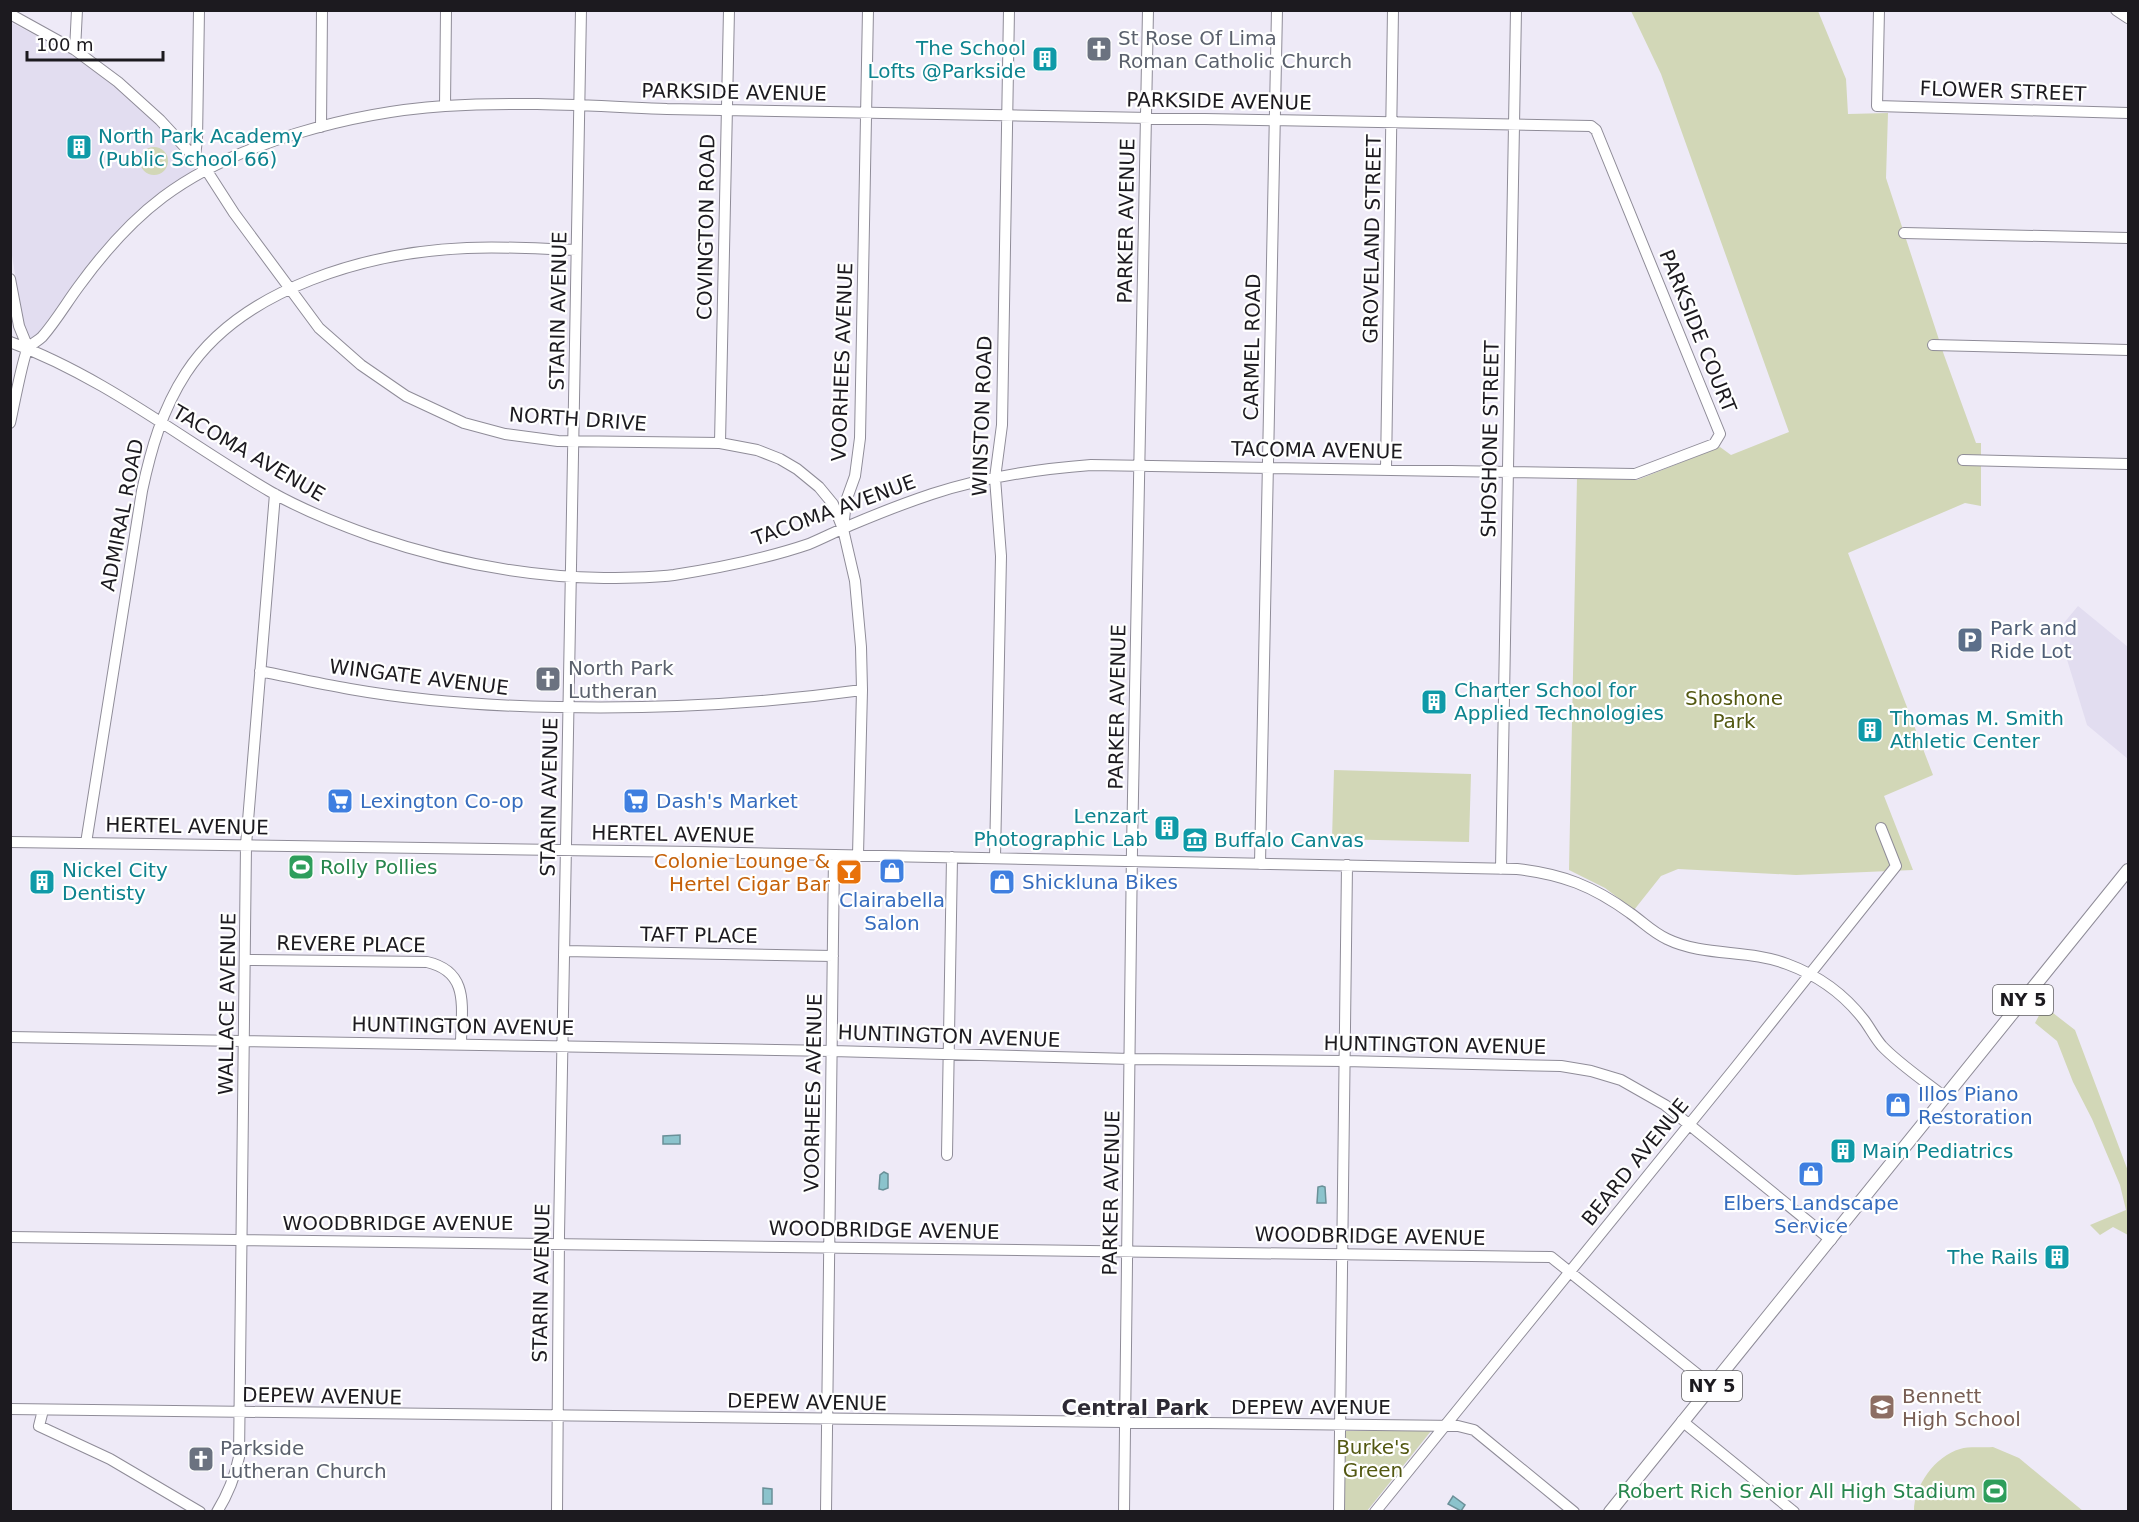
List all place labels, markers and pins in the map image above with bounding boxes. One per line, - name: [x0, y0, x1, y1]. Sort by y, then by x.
- place label: St Rose Of Lima Roman Catholic Church: [1118, 26, 1352, 73]
- church icon: St Rose Of Lima Roman Catholic Church: [1084, 34, 1114, 64]
- place label: The School Lofts @Parkside: [867, 36, 1026, 83]
- building icon: The School Lofts @Parkside: [1030, 44, 1060, 74]
- place label: North Park Academy (Public School 66): [98, 124, 303, 171]
- building icon: North Park Academy (Public School 66): [64, 132, 94, 162]
- place label: Park and Ride Lot: [1990, 616, 2077, 663]
- parking icon: Park and Ride Lot: [1955, 625, 1985, 655]
- place label: North Park Lutheran: [568, 656, 674, 703]
- church icon: North Park Lutheran: [533, 664, 563, 694]
- place label: Charter School for Applied Technologies: [1454, 678, 1664, 725]
- building icon: Charter School for Applied Technologies: [1419, 687, 1449, 717]
- place label: Thomas M. Smith Athletic Center: [1889, 706, 2064, 753]
- building icon: Thomas M. Smith Athletic Center: [1855, 715, 1885, 745]
- supermarket icon: Lexington Co-op: [325, 786, 355, 816]
- supermarket icon: Dash's Market: [621, 786, 651, 816]
- place label: Lexington Co-op: [360, 789, 524, 813]
- place label: Dash's Market: [656, 789, 798, 813]
- place label: Lenzart Photographic Lab: [973, 804, 1148, 851]
- building icon: Lenzart Photographic Lab: [1152, 813, 1182, 843]
- museum icon: Buffalo Canvas: [1180, 825, 1210, 855]
- place label: Buffalo Canvas: [1214, 828, 1364, 852]
- place label: Colonie Lounge & Hertel Cigar Bar: [654, 849, 831, 896]
- sports icon: Rolly Pollies: [286, 852, 316, 882]
- place label: Rolly Pollies: [320, 855, 438, 879]
- shop icon: Clairabella Salon: [877, 856, 907, 886]
- bar icon: Colonie Lounge & Hertel Cigar Bar: [834, 857, 864, 887]
- place label: Nickel City Dentisty: [62, 858, 168, 905]
- building icon: Nickel City Dentisty: [27, 867, 57, 897]
- shop icon: Shickluna Bikes: [987, 867, 1017, 897]
- place label: Shickluna Bikes: [1022, 870, 1178, 894]
- place label: Clairabella Salon: [839, 888, 945, 935]
- place label: Illos Piano Restoration: [1918, 1082, 2033, 1129]
- shop icon: Illos Piano Restoration: [1883, 1090, 1913, 1120]
- building icon: Main Pediatrics: [1828, 1136, 1858, 1166]
- place label: Main Pediatrics: [1862, 1139, 2013, 1163]
- shop icon: Elbers Landscape Service: [1796, 1159, 1826, 1189]
- place label: Elbers Landscape Service: [1723, 1191, 1899, 1238]
- building icon: The Rails: [2042, 1242, 2072, 1272]
- place label: The Rails: [1946, 1245, 2038, 1269]
- place label: Bennett High School: [1902, 1384, 2021, 1431]
- school or university icon: Bennett High School: [1867, 1392, 1897, 1422]
- place label: Parkside Lutheran Church: [220, 1436, 387, 1483]
- church icon: Parkside Lutheran Church: [186, 1444, 216, 1474]
- sports icon: Robert Rich Senior All High Stadium: [1980, 1476, 2010, 1506]
- place label: Robert Rich Senior All High Stadium: [1617, 1479, 1976, 1503]

